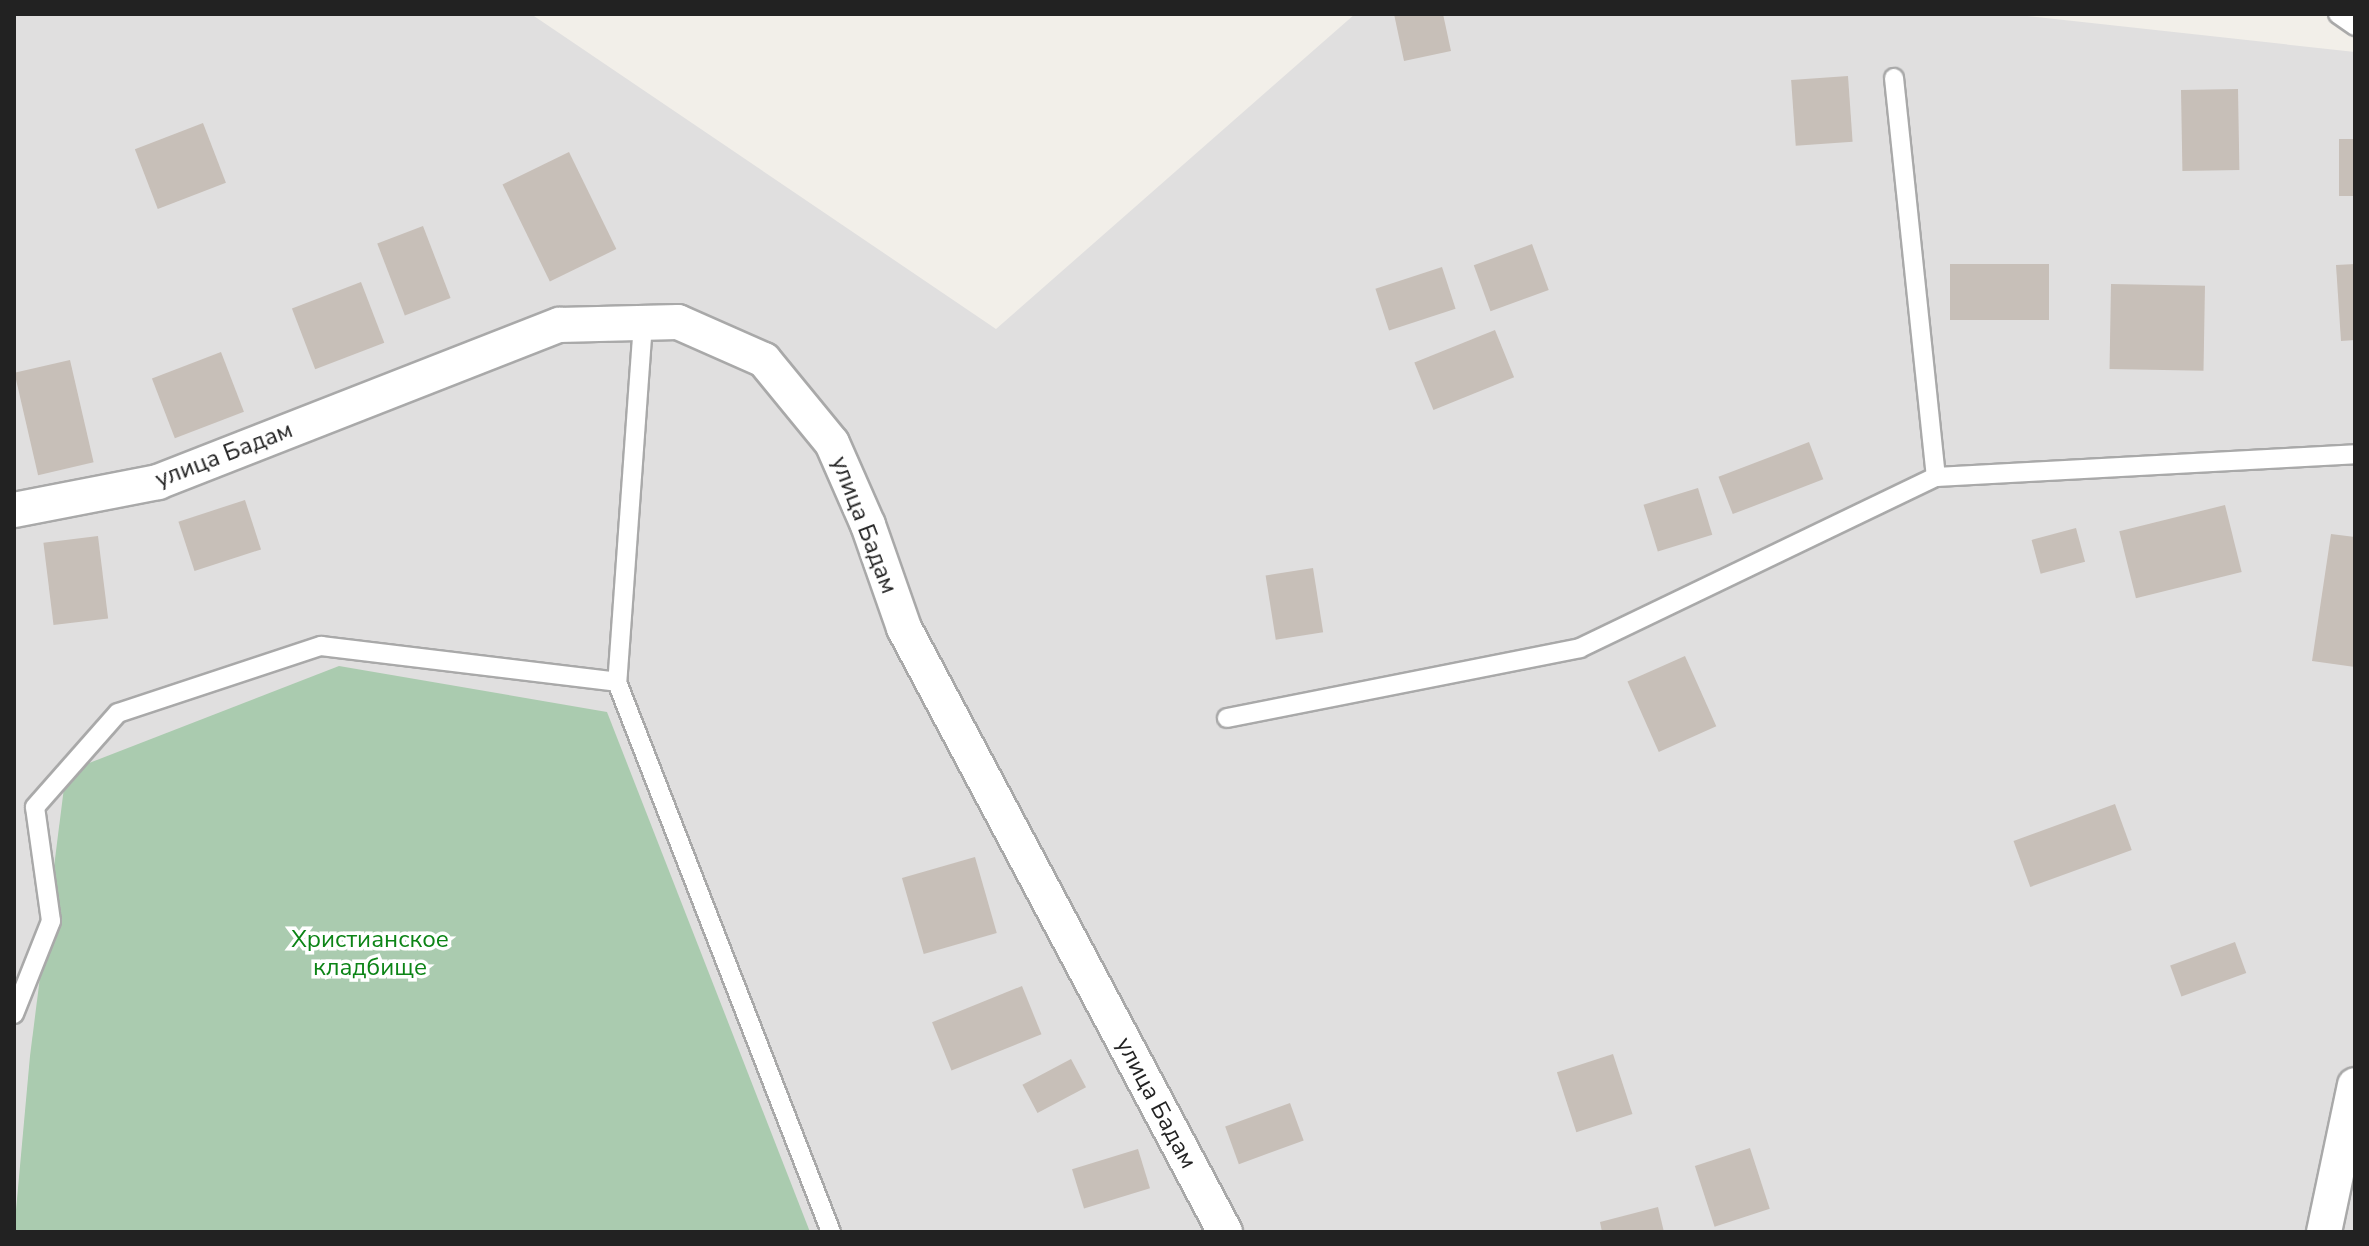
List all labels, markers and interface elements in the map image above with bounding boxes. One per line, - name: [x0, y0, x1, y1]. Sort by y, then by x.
- street label: улица Бадам: [151, 416, 297, 494]
- street label: улица Бадам: [825, 452, 903, 598]
- park label: Христианское кладбище: [291, 926, 449, 982]
- street label: улица Бадам: [1109, 1032, 1203, 1174]

